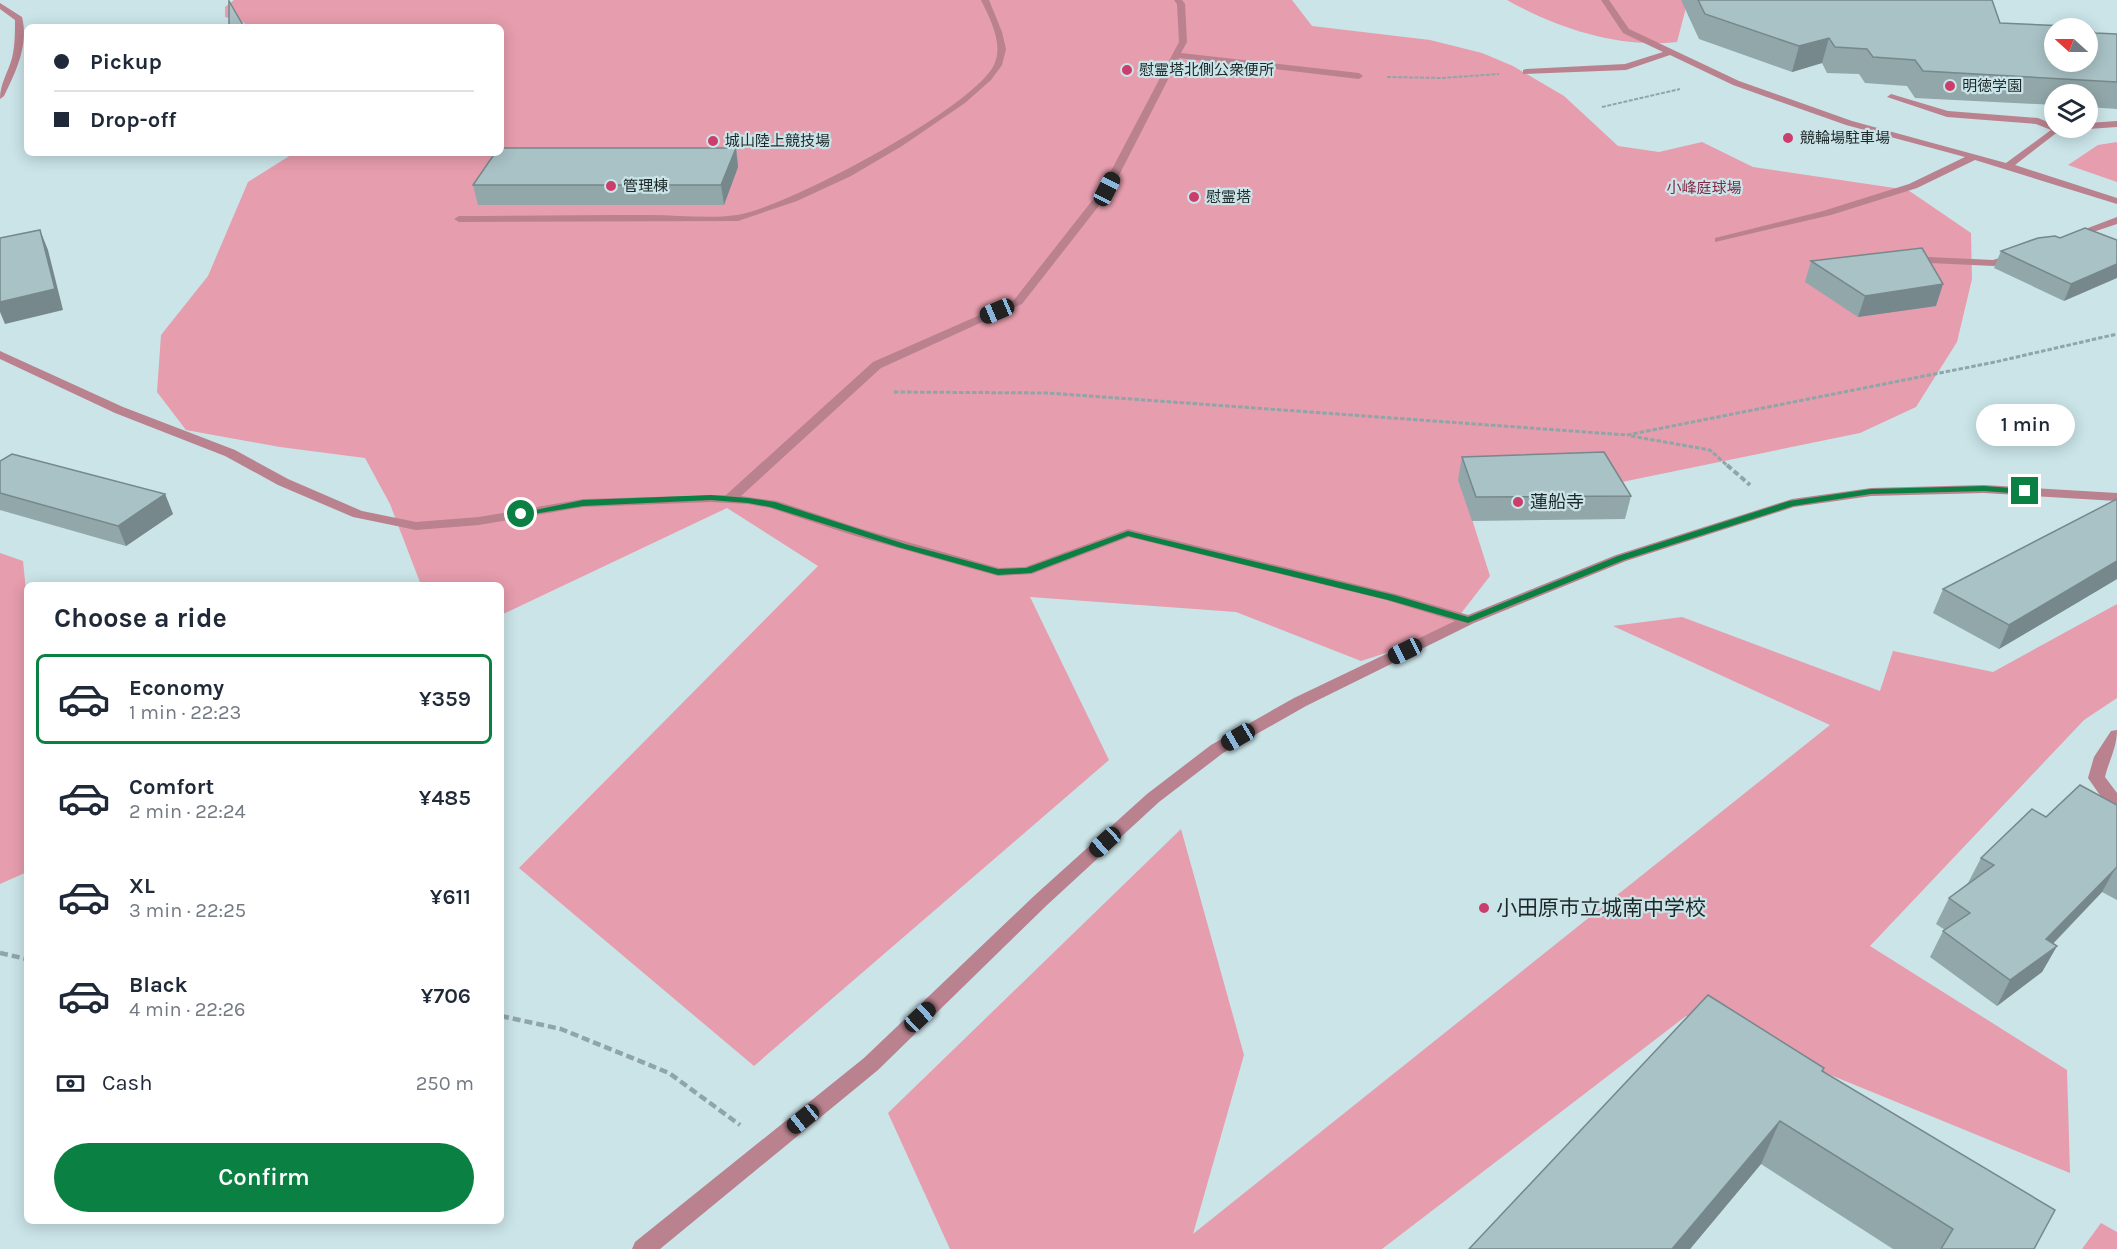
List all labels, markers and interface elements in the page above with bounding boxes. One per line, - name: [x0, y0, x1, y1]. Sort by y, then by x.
- north arrow: [2044, 18, 2098, 72]
- map controls: [2044, 18, 2098, 138]
- text: Pickup: [90, 49, 162, 75]
- place label: 慰霊塔北側公衆便所: [1139, 61, 1274, 79]
- marker: 慰霊塔北側公衆便所: [1120, 63, 1134, 77]
- place label: 明徳学園: [1962, 77, 2022, 95]
- marker: 明徳学園: [1943, 79, 1957, 93]
- button: layers: [2044, 84, 2098, 138]
- text: Drop-off: [90, 107, 176, 133]
- place label: 競輪場駐車場: [1800, 129, 1890, 147]
- marker: 競輪場駐車場: [1781, 131, 1795, 145]
- place label: 城山陸上競技場: [725, 132, 830, 150]
- marker: 城山陸上競技場: [706, 134, 720, 148]
- car: [1091, 169, 1123, 209]
- place label: 管理棟: [623, 177, 668, 195]
- marker: 管理棟: [604, 179, 618, 193]
- park label: 小峰庭球場: [1666, 179, 1742, 197]
- place label: 慰霊塔: [1206, 188, 1251, 206]
- marker: 慰霊塔: [1187, 190, 1201, 204]
- car: [977, 296, 1017, 326]
- callout: 1 min: [1976, 404, 2074, 446]
- text: 1 min: [2001, 413, 2050, 436]
- route end: [2011, 477, 2038, 504]
- place label: 蓮船寺: [1530, 491, 1584, 513]
- marker: 蓮船寺: [1511, 495, 1525, 509]
- route start: [507, 500, 534, 527]
- text: Choose a ride: [54, 602, 227, 634]
- car: [1385, 635, 1425, 667]
- icon: car: [57, 672, 111, 726]
- text: Economy: [129, 675, 224, 701]
- text: ¥359: [419, 686, 471, 712]
- text: 1 min · 22:23: [129, 701, 241, 724]
- car: [1218, 720, 1258, 754]
- icon: car: [57, 771, 111, 825]
- text: Comfort: [129, 774, 214, 800]
- text: ¥485: [419, 785, 471, 811]
- text: 2 min · 22:24: [129, 800, 246, 823]
- car: [1086, 823, 1124, 861]
- icon: car: [57, 870, 111, 924]
- text: XL: [129, 873, 155, 899]
- text: ¥611: [430, 884, 471, 910]
- place label: 小田原市立城南中学校: [1496, 896, 1706, 920]
- text: 3 min · 22:25: [129, 899, 246, 922]
- marker: 小田原市立城南中学校: [1477, 901, 1491, 915]
- icon: car: [57, 969, 111, 1023]
- text: Black: [129, 972, 188, 998]
- text: ¥706: [421, 983, 471, 1009]
- text: 4 min · 22:26: [129, 998, 246, 1021]
- car: [901, 998, 939, 1036]
- icon: cash: [54, 1067, 87, 1100]
- text: Cash: [102, 1070, 152, 1096]
- text: 250 m: [416, 1072, 474, 1095]
- car: [783, 1101, 823, 1137]
- button: Confirm: [54, 1143, 474, 1212]

